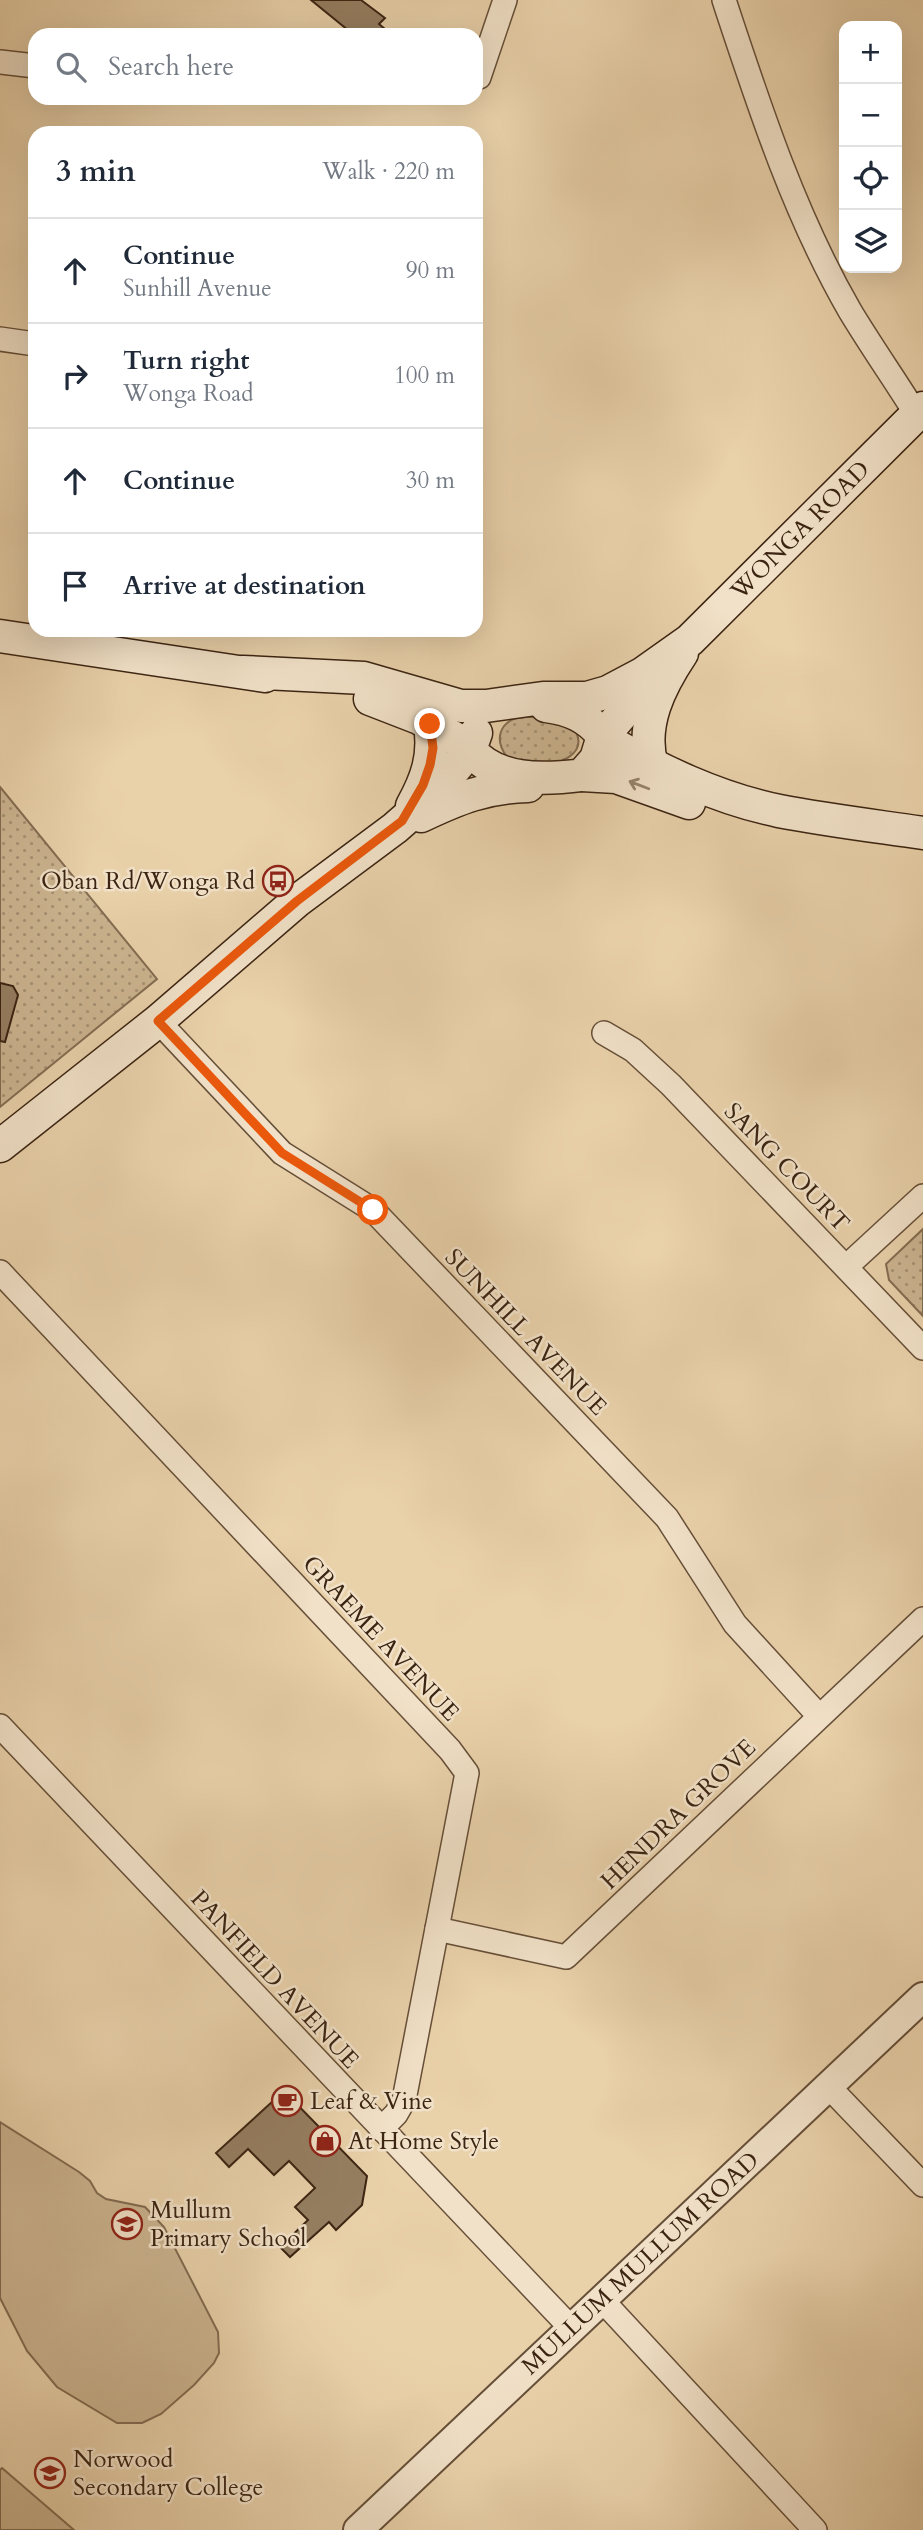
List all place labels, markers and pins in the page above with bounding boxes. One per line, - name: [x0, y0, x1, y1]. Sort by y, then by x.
- bus stop icon: Oban Rd/Wonga Rd: [261, 864, 295, 898]
- place label: Oban Rd/Wonga Rd: [41, 865, 255, 898]
- cafe icon: Leaf & Vine: [270, 2084, 304, 2118]
- place label: Leaf & Vine: [310, 2085, 433, 2118]
- shop icon: At Home Style: [308, 2124, 342, 2158]
- place label: At Home Style: [348, 2125, 499, 2158]
- place label: Mullum Primary School: [150, 2194, 306, 2255]
- school or university icon: Mullum Primary School: [110, 2207, 144, 2241]
- place label: Norwood Secondary College: [73, 2443, 263, 2504]
- school or university icon: Norwood Secondary College: [33, 2456, 67, 2490]

